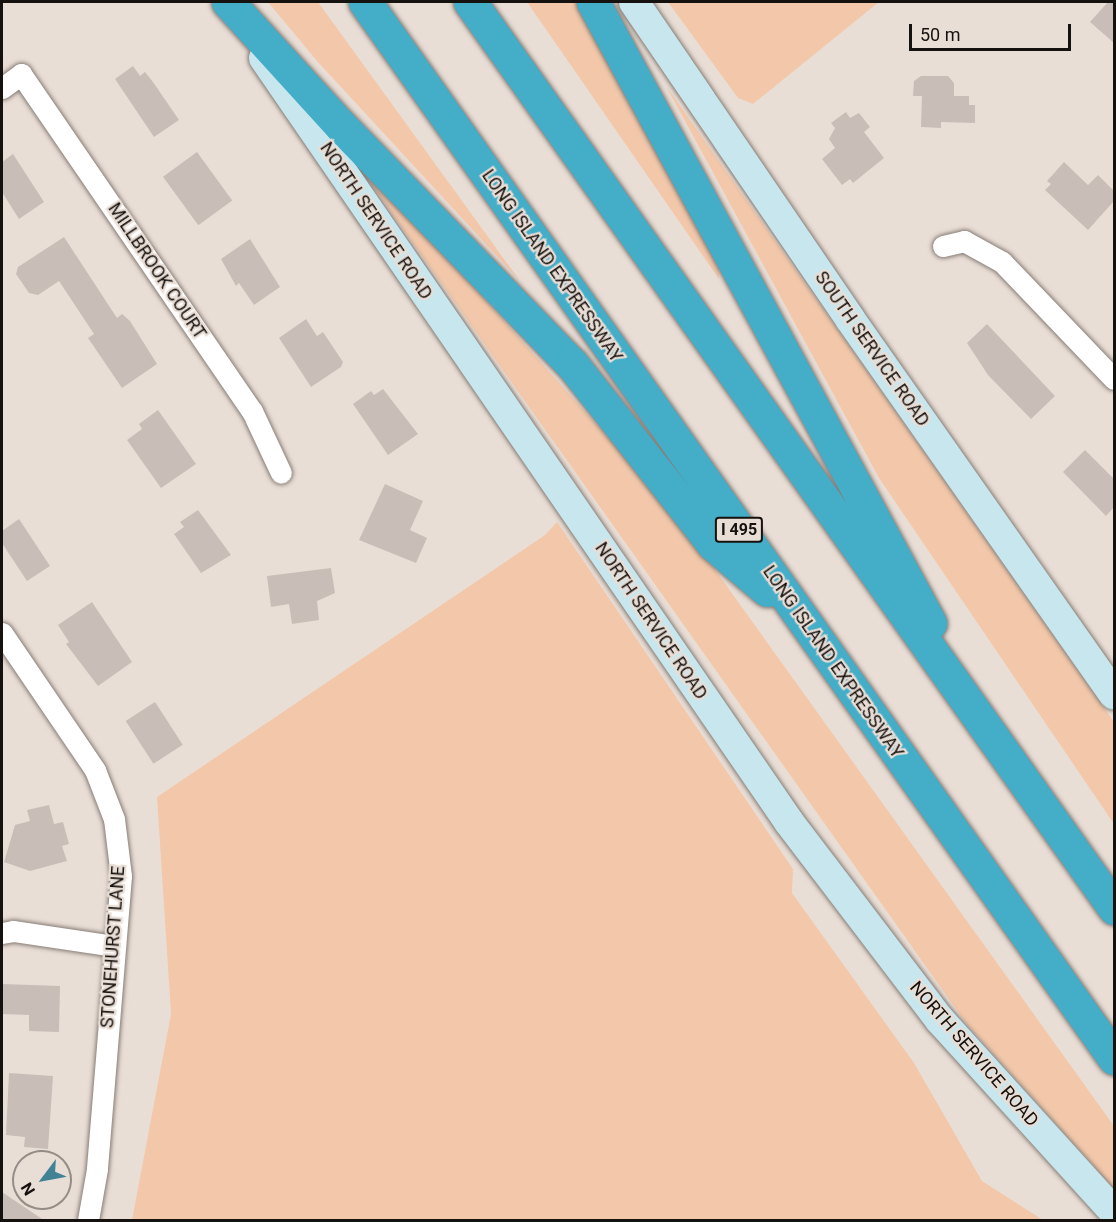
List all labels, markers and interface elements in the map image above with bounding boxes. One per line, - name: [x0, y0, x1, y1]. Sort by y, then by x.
- scale bar: [912, 12, 1074, 50]
- text: 50 m: [920, 24, 960, 45]
- street label: NORTH SERVICE ROAD: [315, 138, 437, 304]
- street label: LONG ISLAND EXPRESSWAY: [477, 165, 627, 367]
- street label: MILLBROOK COURT: [103, 199, 211, 343]
- street label: SOUTH SERVICE ROAD: [810, 267, 934, 431]
- road number: I 495: [714, 517, 764, 543]
- street label: NORTH SERVICE ROAD: [590, 538, 712, 704]
- street label: LONG ISLAND EXPRESSWAY: [758, 561, 908, 763]
- street label: STONEHURST LANE: [97, 865, 129, 1029]
- street label: NORTH SERVICE ROAD: [905, 977, 1043, 1131]
- north arrow: [12, 1150, 72, 1210]
- text: N: [17, 1179, 39, 1199]

